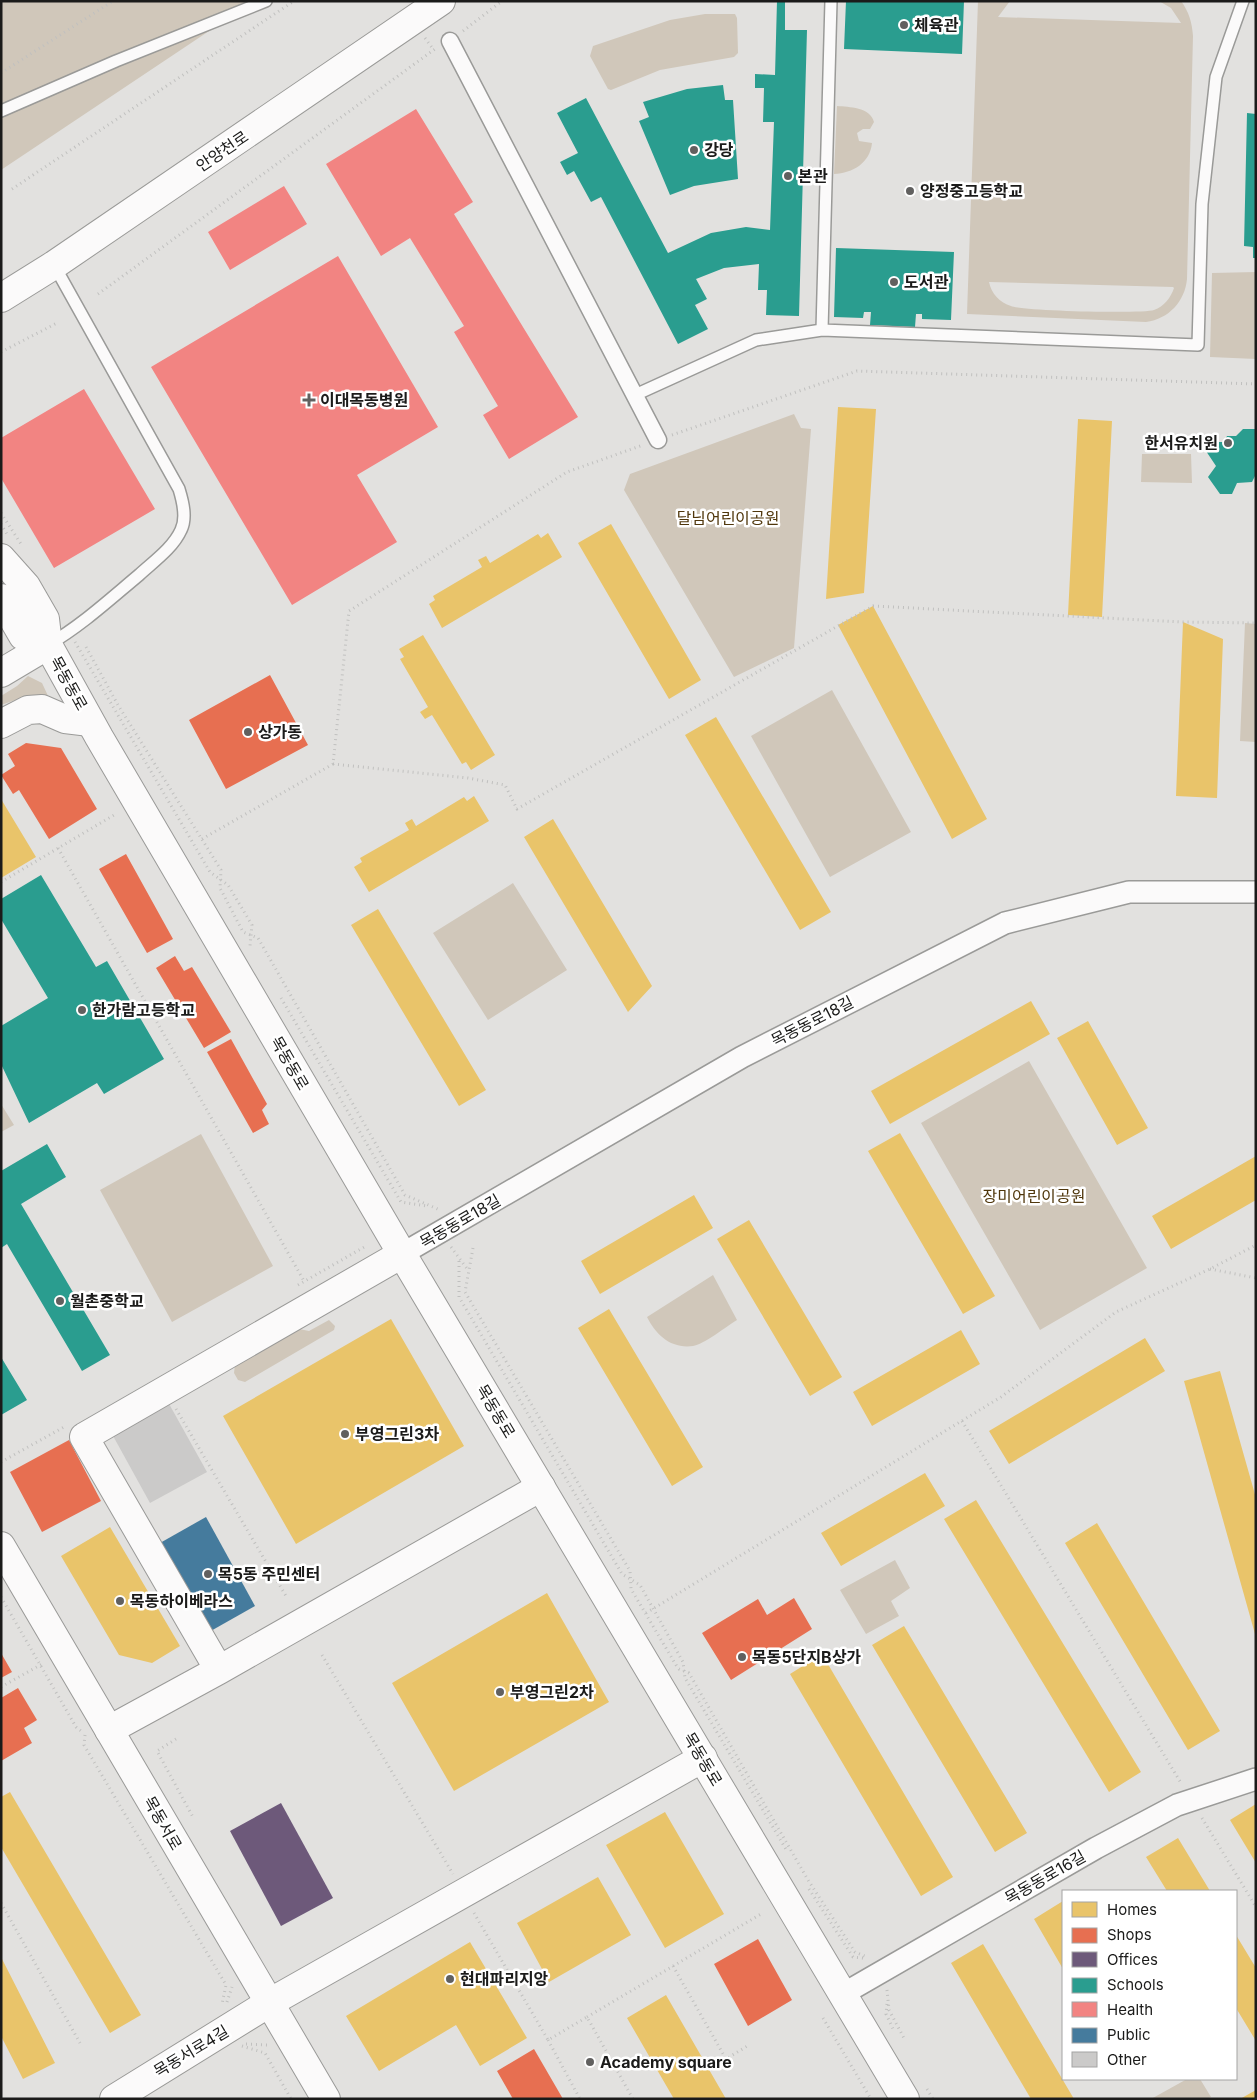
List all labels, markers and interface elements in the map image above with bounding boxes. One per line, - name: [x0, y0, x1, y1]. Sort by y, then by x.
- place label: 체육관: [914, 15, 958, 35]
- marker: 체육관: [898, 19, 910, 31]
- street label: 안양천로: [192, 126, 252, 176]
- place label: 강당: [704, 140, 734, 160]
- marker: 강당: [688, 144, 700, 156]
- place label: 본관: [798, 166, 828, 186]
- marker: 본관: [782, 170, 794, 182]
- place label: 양정중고등학교: [920, 181, 1023, 201]
- marker: 양정중고등학교: [904, 185, 916, 197]
- place label: 도서관: [904, 272, 948, 292]
- marker: 도서관: [888, 276, 900, 288]
- place label: 이대목동병원: [320, 390, 408, 410]
- marker: 이대목동병원: [302, 393, 316, 407]
- place label: 한서유치원: [1144, 433, 1218, 453]
- marker: 한서유치원: [1222, 437, 1234, 449]
- park label: 달님어린이공원: [676, 508, 780, 528]
- street label: 목동동로: [46, 652, 92, 714]
- place label: 상가동: [258, 722, 302, 742]
- marker: 상가동: [242, 726, 254, 738]
- street label: 목동동로18길: [767, 992, 857, 1050]
- place label: 한가람고등학교: [92, 1000, 195, 1020]
- marker: 한가람고등학교: [76, 1004, 88, 1016]
- street label: 목동동로: [267, 1032, 314, 1094]
- park label: 장미어린이공원: [982, 1186, 1086, 1206]
- street label: 목동동로18길: [416, 1190, 504, 1252]
- place label: 월촌중학교: [70, 1291, 144, 1311]
- marker: 월촌중학교: [54, 1295, 66, 1307]
- street label: 목동동로: [472, 1381, 520, 1442]
- place label: 부영그린3차: [355, 1424, 439, 1444]
- marker: 부영그린3차: [339, 1428, 351, 1440]
- place label: 목5동 주민센터: [218, 1564, 320, 1584]
- marker: 목5동 주민센터: [202, 1568, 214, 1580]
- place label: 목동하이베라스: [130, 1591, 233, 1611]
- marker: 목동하이베라스: [114, 1595, 126, 1607]
- place label: 목동5단지B상가: [752, 1647, 861, 1667]
- marker: 목동5단지B상가: [736, 1651, 748, 1663]
- place label: 부영그린2차: [510, 1682, 594, 1702]
- marker: 부영그린2차: [494, 1686, 506, 1698]
- street label: 목동동로: [679, 1729, 727, 1790]
- street label: 목동서로: [140, 1792, 187, 1854]
- street label: 목동동로16길: [1001, 1846, 1089, 1908]
- legend: [1062, 1890, 1237, 2080]
- text: Homes: [1107, 1900, 1157, 1919]
- text: Shops: [1107, 1925, 1152, 1944]
- text: Offices: [1107, 1950, 1158, 1969]
- place label: 현대파리지앙: [460, 1969, 549, 1989]
- marker: 현대파리지앙: [444, 1973, 456, 1985]
- text: Schools: [1107, 1975, 1164, 1994]
- text: Health: [1107, 2000, 1153, 2019]
- street label: 목동서로4길: [150, 2021, 232, 2081]
- text: Public: [1107, 2025, 1150, 2044]
- text: Other: [1107, 2050, 1147, 2069]
- place label: Academy square: [600, 2052, 732, 2072]
- marker: Academy square: [584, 2056, 596, 2068]

